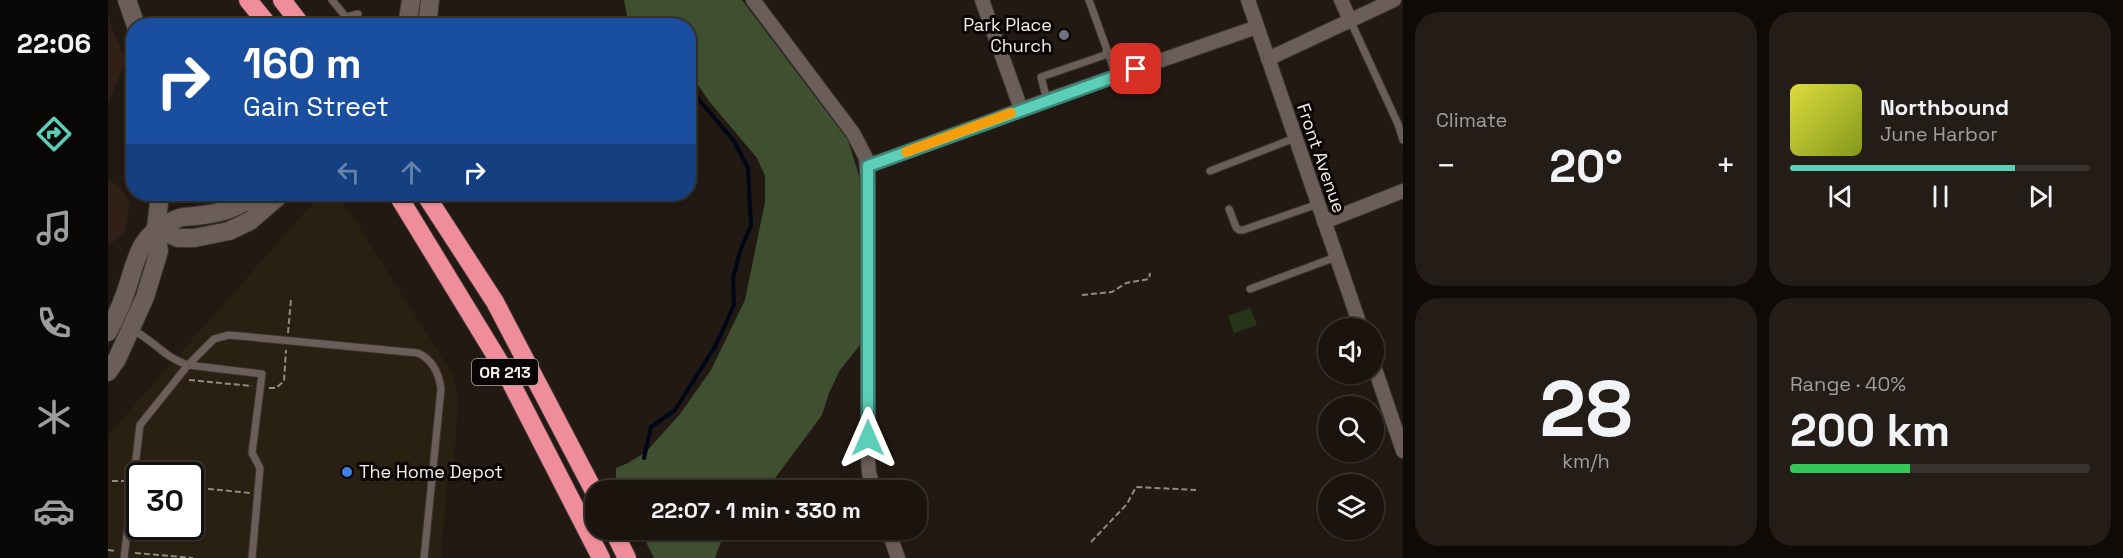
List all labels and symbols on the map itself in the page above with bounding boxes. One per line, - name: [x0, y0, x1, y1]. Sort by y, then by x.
- place label: Park Place Church: [963, 13, 1052, 57]
- marker: Park Place Church: [1057, 28, 1071, 42]
- pin: [1110, 43, 1161, 94]
- street label: Front Avenue: [1292, 100, 1351, 216]
- road number: OR 213: [472, 359, 538, 385]
- position arrow: [836, 406, 900, 470]
- place label: The Home Depot: [359, 460, 503, 483]
- speed limit sign: 30: [126, 462, 204, 540]
- marker: The Home Depot: [340, 465, 354, 479]

